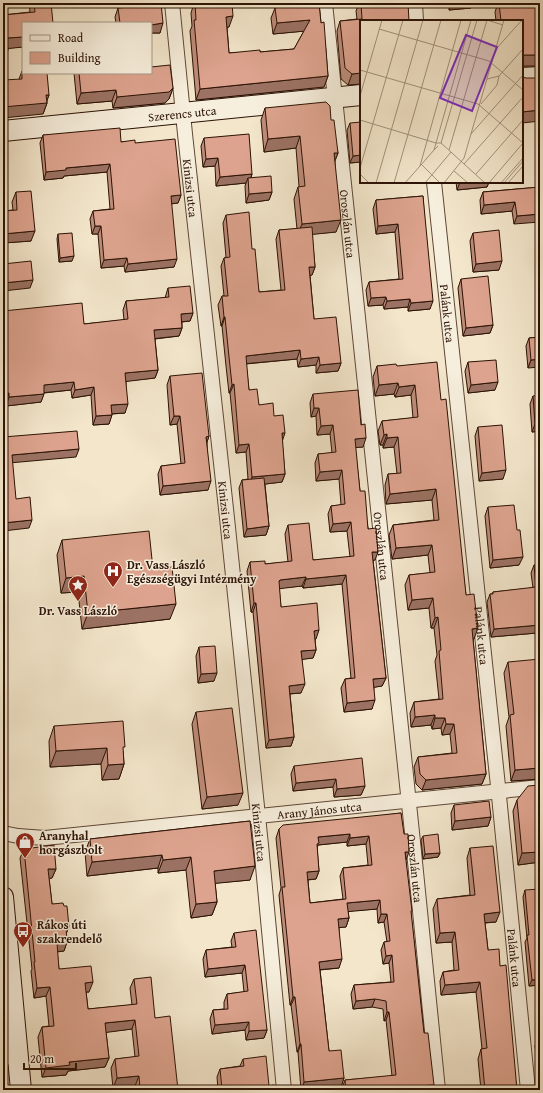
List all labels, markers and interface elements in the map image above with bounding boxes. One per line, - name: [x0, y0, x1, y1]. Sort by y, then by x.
- inset map: [360, 20, 523, 183]
- legend: [22, 22, 152, 74]
- text: Road: [58, 29, 84, 46]
- text: Building: [58, 49, 101, 66]
- street label: Szerencs utca: [147, 101, 217, 125]
- street label: Kinizsi utca: [179, 158, 203, 218]
- street label: Oroszlán utca: [336, 189, 360, 259]
- street label: Palánk utca: [436, 283, 459, 344]
- street label: Kinizsi utca: [215, 480, 238, 540]
- street label: Oroszlán utca: [370, 511, 394, 581]
- place label: Dr. Vass László Egészségügyi Intézmény: [127, 556, 257, 587]
- hospital icon: Dr. Vass László Egészségügyi Intézmény: [102, 560, 124, 588]
- place icon: Dr. Vass László: [67, 574, 89, 602]
- place label: Dr. Vass László: [39, 602, 118, 619]
- street label: Palánk utca: [471, 606, 494, 666]
- street label: Arany János utca: [276, 797, 362, 823]
- street label: Kinizsi utca: [248, 802, 271, 863]
- place label: Aranyhal horgászbolt: [39, 827, 103, 858]
- shop icon: Aranyhal horgászbolt: [14, 831, 36, 859]
- street label: Oroszlán utca: [404, 833, 428, 903]
- place label: Rákos úti szakrendelő: [37, 916, 103, 947]
- bus stop icon: Rákos úti szakrendelő: [12, 920, 34, 948]
- street label: Palánk utca: [504, 928, 526, 988]
- scale bar: [24, 1045, 76, 1071]
- text: 20 m: [30, 1050, 54, 1067]

